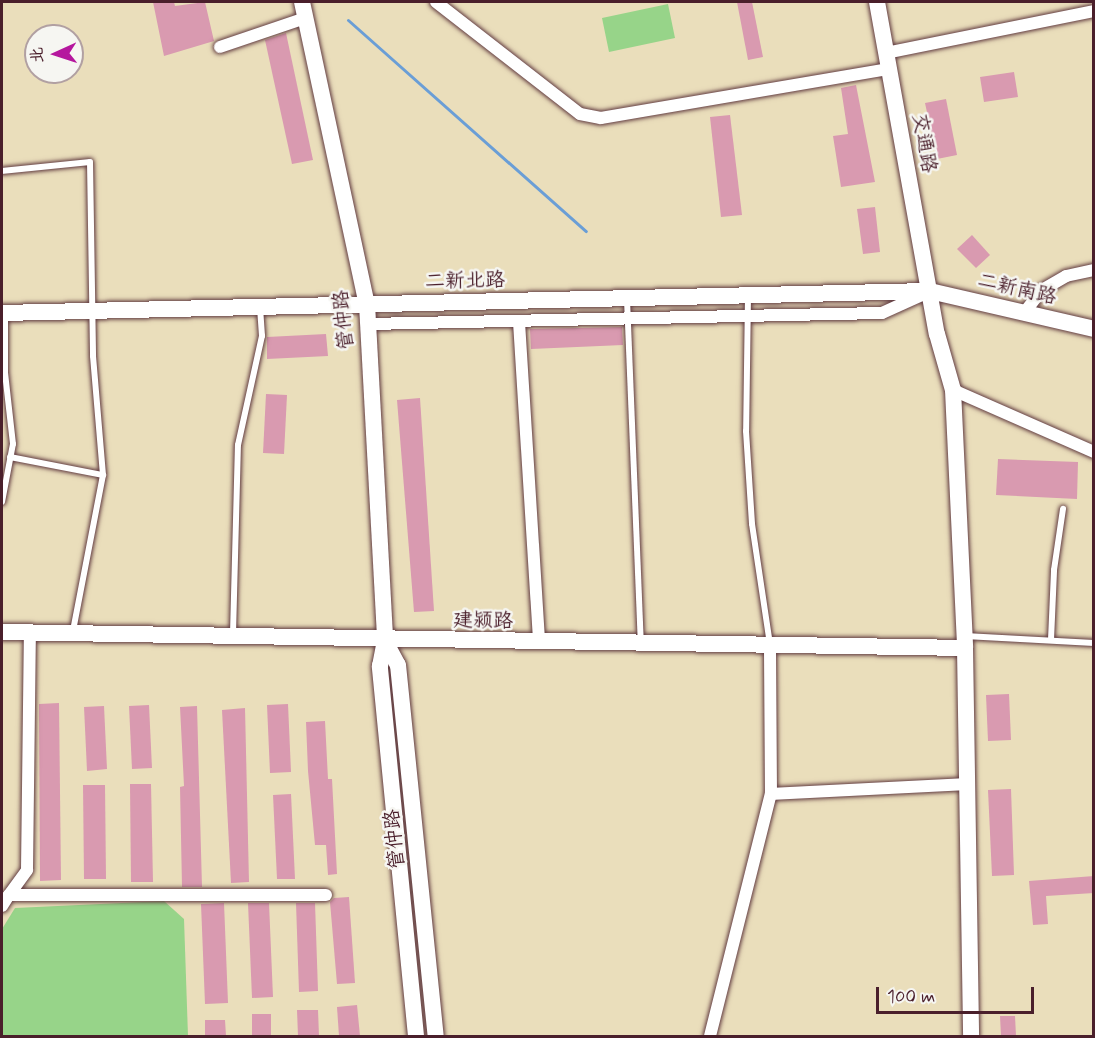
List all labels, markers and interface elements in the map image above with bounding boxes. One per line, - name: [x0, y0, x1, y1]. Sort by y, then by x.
- north arrow: [24, 24, 84, 84]
- text: 北: [27, 46, 48, 63]
- street label: 交通路: [907, 111, 941, 175]
- street label: 二新北路: [425, 268, 505, 294]
- street label: 二新南路: [975, 268, 1059, 310]
- street label: 管仲路: [329, 289, 359, 351]
- street label: 建颍路: [453, 608, 513, 634]
- street label: 管仲路: [380, 808, 410, 870]
- scale bar: [879, 975, 1036, 1013]
- text: 100 m: [887, 985, 935, 1009]

